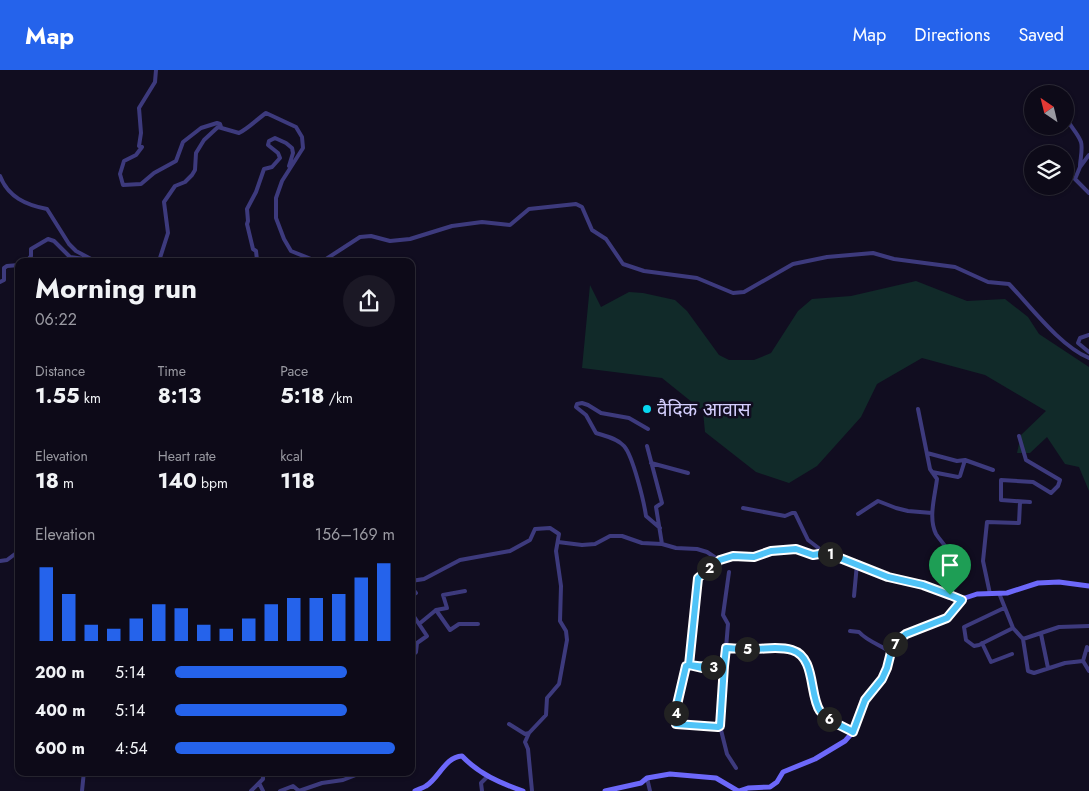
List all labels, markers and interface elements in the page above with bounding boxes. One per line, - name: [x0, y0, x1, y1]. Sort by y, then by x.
- text: Map: [25, 18, 74, 53]
- text: Map: [853, 22, 886, 48]
- text: Directions: [914, 22, 990, 48]
- text: Saved: [1018, 22, 1064, 48]
- north arrow: [1024, 85, 1074, 135]
- map controls: [1024, 85, 1074, 195]
- button: layers: [1024, 145, 1074, 195]
- text: Morning run: [35, 268, 197, 309]
- button: share: [343, 275, 395, 327]
- text: 06:22: [35, 308, 77, 331]
- text: Distance: [35, 361, 85, 381]
- text: Time: [158, 361, 186, 381]
- text: Pace: [280, 361, 308, 381]
- text: 1.55: [35, 381, 80, 411]
- text: 8:13: [158, 381, 201, 411]
- text: 5:18: [280, 381, 325, 411]
- text: km: [80, 388, 101, 408]
- text: /km: [325, 388, 353, 408]
- place label: वैदिक आवास: [657, 396, 752, 423]
- marker: वैदिक आवास: [641, 403, 653, 415]
- text: Elevation: [35, 446, 88, 466]
- text: Heart rate: [158, 446, 216, 466]
- text: kcal: [280, 446, 303, 466]
- text: 18: [35, 466, 59, 496]
- text: 140: [158, 466, 197, 496]
- text: 118: [280, 466, 315, 496]
- text: m: [59, 473, 74, 493]
- text: bpm: [197, 473, 228, 493]
- text: Elevation: [35, 523, 95, 546]
- text: 156–169 m: [315, 523, 395, 546]
- pin: 1: [818, 542, 842, 566]
- text: 1: [827, 544, 834, 564]
- pin: [929, 544, 971, 595]
- icon: arrive: [936, 551, 964, 579]
- pin: 2: [696, 556, 722, 580]
- text: 2: [705, 558, 714, 578]
- pin: 7: [882, 632, 908, 656]
- text: 7: [891, 634, 900, 654]
- pin: 5: [734, 636, 760, 662]
- text: 5: [743, 639, 752, 659]
- pin: 3: [700, 654, 726, 680]
- text: 3: [709, 657, 718, 677]
- text: 200 m: [35, 661, 85, 684]
- text: 5:14: [115, 661, 145, 684]
- text: 400 m: [35, 699, 85, 722]
- text: 5:14: [115, 699, 145, 722]
- pin: 4: [664, 700, 688, 726]
- text: 4: [672, 703, 681, 723]
- pin: 6: [816, 706, 842, 732]
- text: 6: [825, 709, 834, 729]
- text: 600 m: [35, 737, 85, 760]
- text: 4:54: [115, 737, 147, 760]

